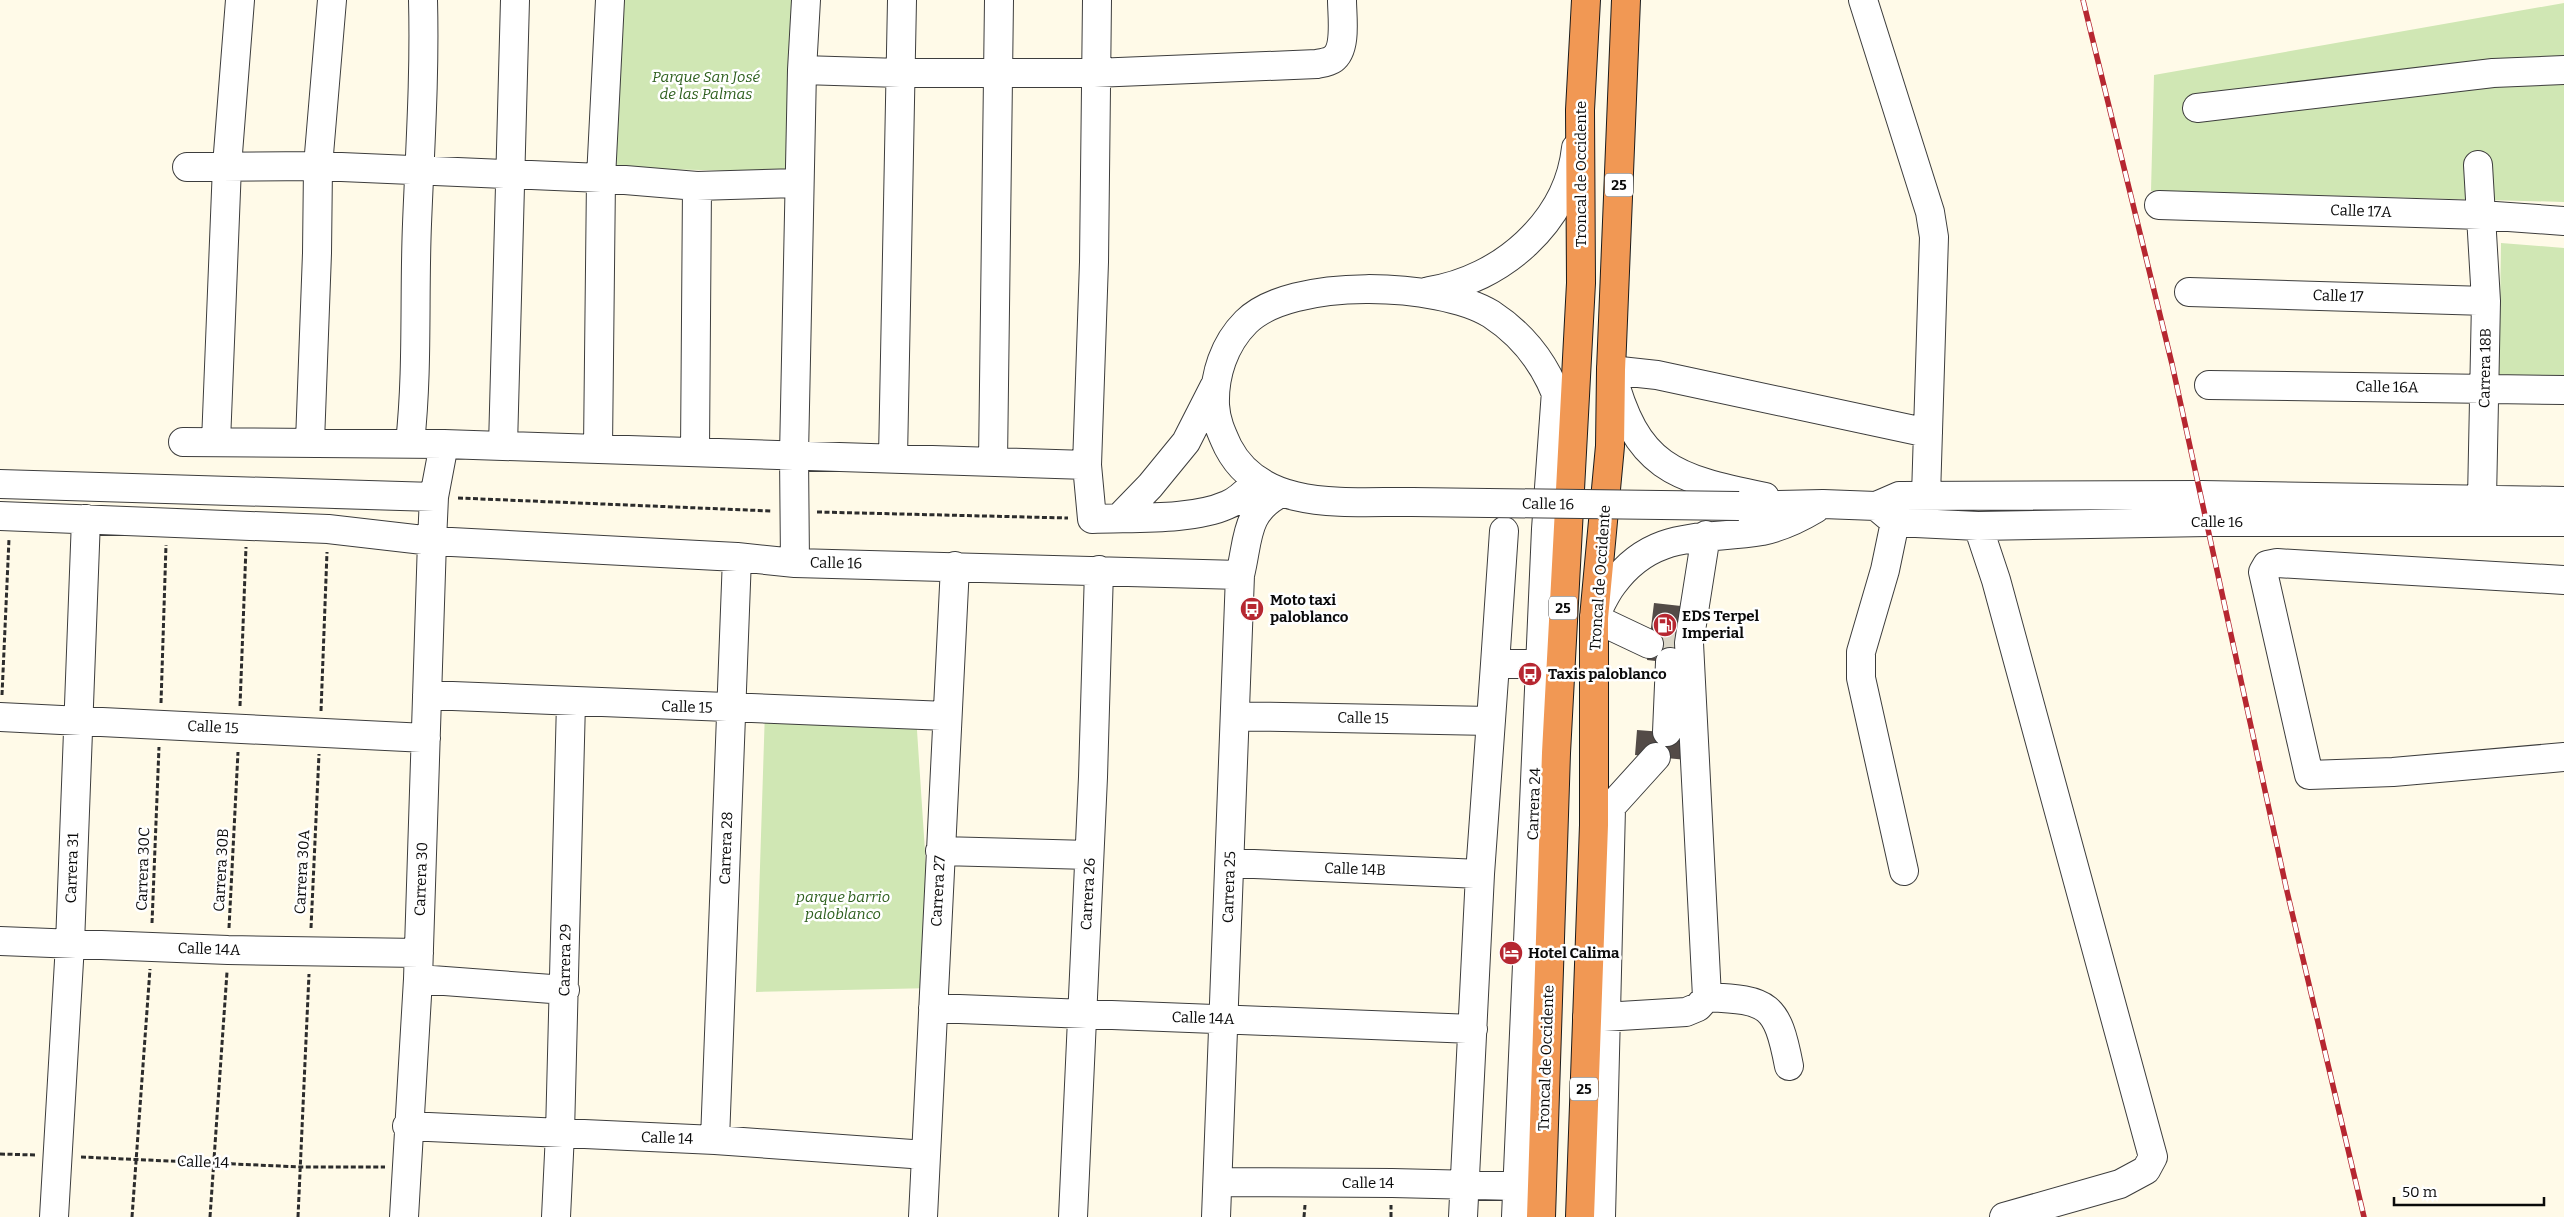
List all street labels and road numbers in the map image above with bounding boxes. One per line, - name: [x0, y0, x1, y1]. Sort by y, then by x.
- street label: Troncal de Occidente: [1572, 101, 1590, 247]
- road number: 25: [1605, 174, 1633, 196]
- street label: Calle 17A: [2330, 201, 2392, 221]
- street label: Calle 17: [2312, 286, 2364, 306]
- street label: Carrera 18B: [2475, 328, 2495, 408]
- street label: Calle 16A: [2355, 377, 2419, 397]
- street label: Calle 16: [1522, 495, 1575, 513]
- street label: Troncal de Occidente: [1586, 504, 1614, 652]
- street label: Calle 16: [2191, 513, 2243, 531]
- street label: Calle 16: [810, 554, 863, 572]
- road number: 25: [1549, 596, 1577, 620]
- street label: Calle 15: [661, 697, 713, 717]
- street label: Calle 15: [1337, 709, 1389, 727]
- street label: Calle 15: [187, 717, 239, 737]
- street label: Carrera 24: [1524, 767, 1544, 841]
- street label: Carrera 28: [716, 811, 736, 885]
- street label: Carrera 30C: [133, 827, 153, 911]
- street label: Carrera 30B: [210, 828, 232, 912]
- street label: Carrera 30A: [291, 829, 313, 915]
- street label: Carrera 31: [62, 832, 82, 904]
- street label: Carrera 30: [411, 842, 431, 916]
- street label: Carrera 25: [1219, 851, 1239, 923]
- street label: Carrera 27: [927, 854, 949, 927]
- street label: Carrera 26: [1077, 857, 1099, 931]
- street label: Calle 14B: [1324, 859, 1386, 879]
- street label: Carrera 29: [555, 923, 575, 997]
- street label: Calle 14A: [177, 939, 241, 959]
- street label: Troncal de Occidente: [1534, 985, 1558, 1131]
- street label: Calle 14A: [1171, 1008, 1235, 1028]
- road number: 25: [1570, 1078, 1598, 1100]
- street label: Calle 14: [641, 1128, 694, 1148]
- street label: Calle 14: [177, 1152, 230, 1172]
- street label: Calle 14: [1342, 1174, 1394, 1192]

